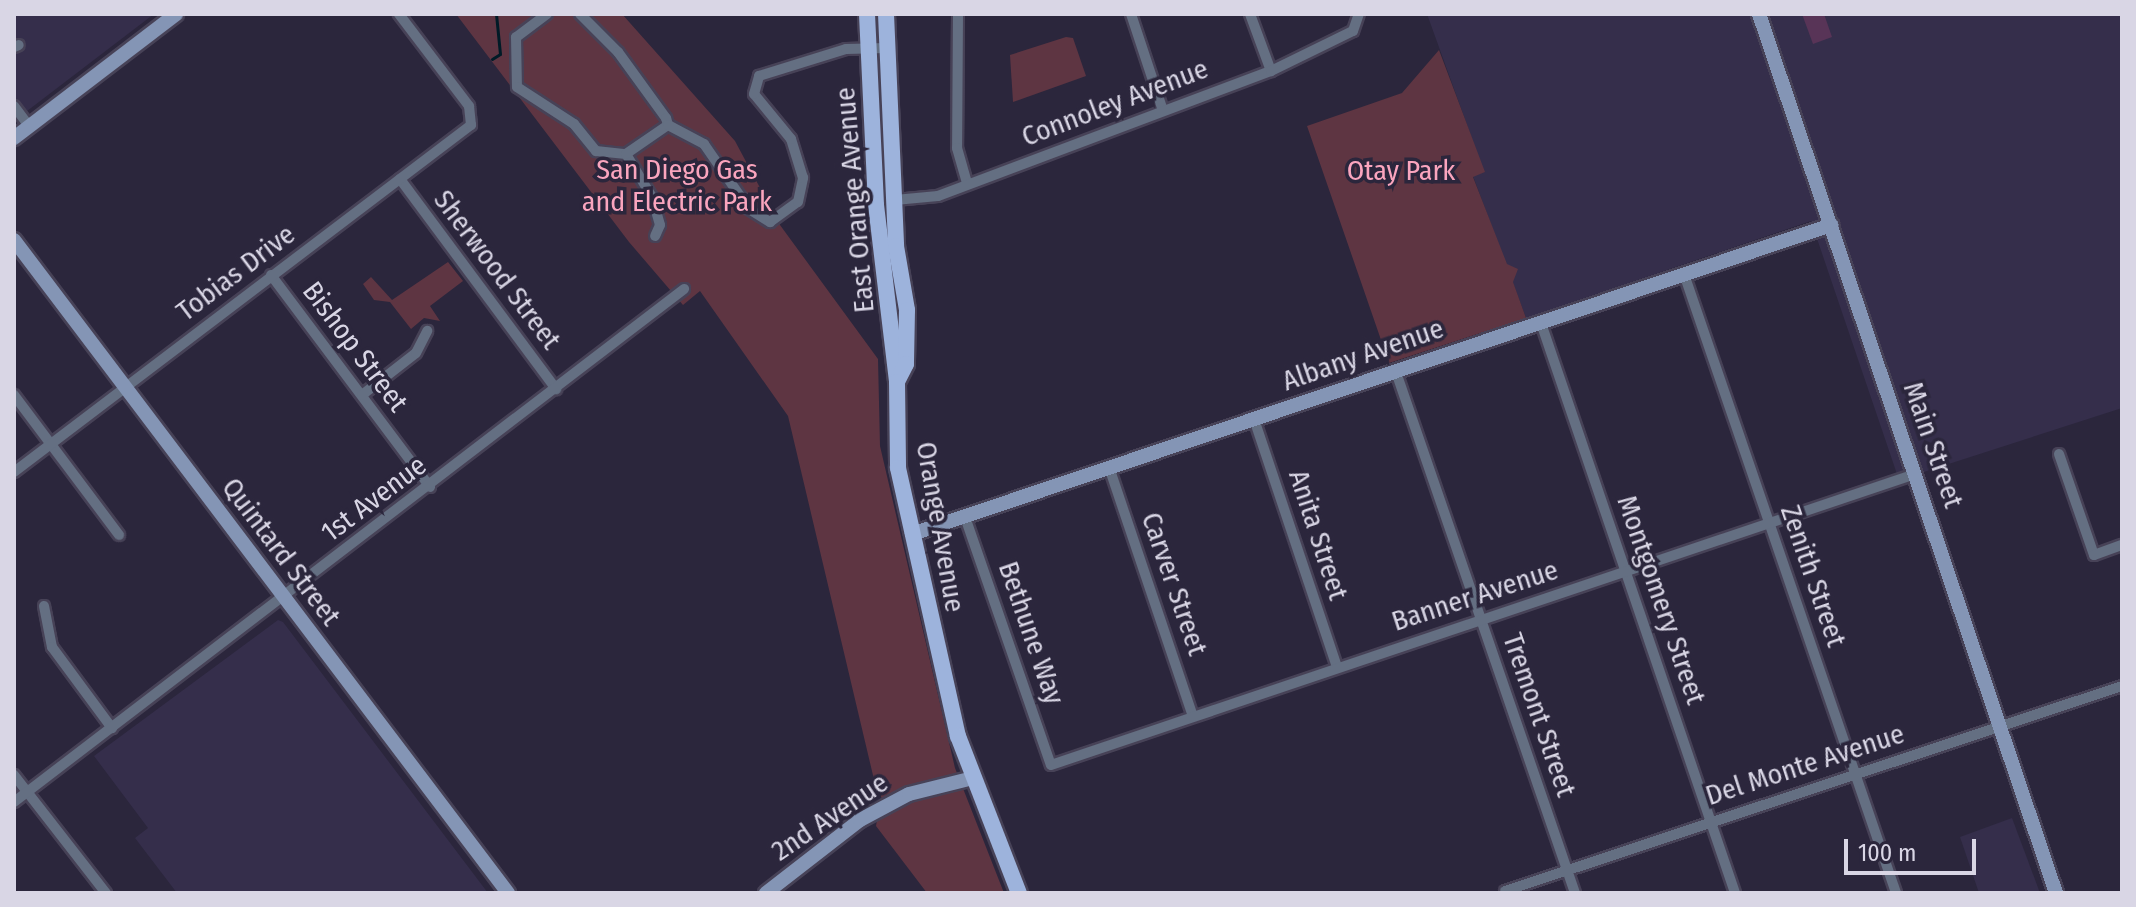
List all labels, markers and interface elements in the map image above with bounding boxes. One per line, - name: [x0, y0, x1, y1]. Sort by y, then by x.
- street label: Connoley Avenue: [1017, 52, 1213, 154]
- street label: East Orange Avenue: [828, 86, 882, 314]
- park label: San Diego Gas and Electric Park: [582, 153, 772, 219]
- park label: Otay Park: [1347, 154, 1455, 188]
- street label: Sherwood Street: [426, 184, 568, 356]
- street label: Tobias Drive: [170, 218, 302, 328]
- street label: Bishop Street: [295, 275, 415, 419]
- street label: Albany Avenue: [1278, 312, 1448, 398]
- street label: Main Street: [1896, 378, 1970, 512]
- street label: Orange Avenue: [909, 439, 971, 615]
- street label: 1st Avenue: [315, 449, 433, 549]
- street label: Anita Street: [1281, 466, 1355, 604]
- street label: Quintard Street: [215, 472, 347, 632]
- street label: Montgomery Street: [1610, 491, 1712, 709]
- street label: Zenith Street: [1773, 501, 1853, 651]
- street label: Carver Street: [1134, 508, 1214, 660]
- street label: Banner Avenue: [1388, 553, 1562, 639]
- street label: Bethune Way: [991, 557, 1071, 709]
- street label: Tremont Street: [1495, 629, 1583, 801]
- street label: Del Monte Avenue: [1701, 717, 1909, 813]
- street label: 2nd Avenue: [766, 766, 894, 868]
- scale bar: [1848, 823, 1980, 873]
- text: 100 m: [1858, 839, 1916, 867]

